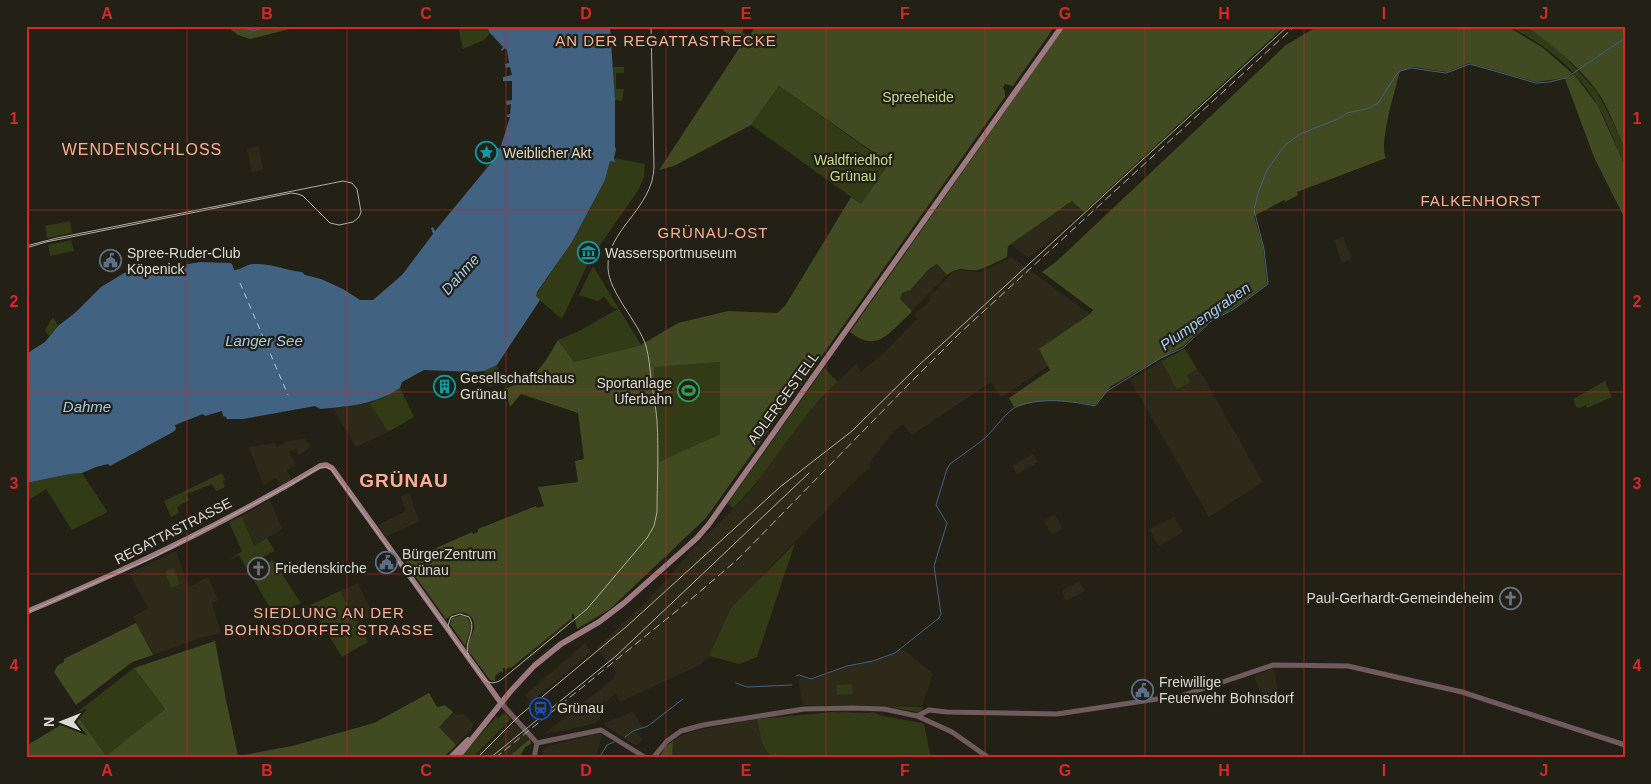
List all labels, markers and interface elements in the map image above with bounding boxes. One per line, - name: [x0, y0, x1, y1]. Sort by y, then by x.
- text: A: [101, 5, 113, 22]
- text: B: [261, 5, 273, 22]
- text: C: [420, 5, 432, 22]
- text: D: [580, 5, 592, 22]
- text: E: [741, 5, 752, 22]
- text: F: [900, 5, 910, 22]
- text: G: [1059, 5, 1071, 22]
- text: H: [1218, 5, 1230, 22]
- text: I: [1382, 5, 1386, 22]
- text: J: [1540, 5, 1548, 22]
- district label: AN DER REGATTASTRECKE: [555, 32, 777, 49]
- park label: Spreeheide: [882, 89, 954, 105]
- text: 1: [10, 110, 19, 127]
- text: 1: [1633, 110, 1642, 127]
- district label: WENDENSCHLOSS: [62, 141, 222, 158]
- place icon: Weiblicher Akt: [475, 141, 499, 165]
- place label: Weiblicher Akt: [503, 145, 592, 161]
- park label: Waldfriedhof Grünau: [814, 152, 892, 184]
- district label: FALKENHORST: [1420, 192, 1542, 209]
- district label: GRÜNAU-OST: [658, 224, 768, 241]
- museum icon: Wassersportmuseum: [577, 241, 601, 265]
- place label: Spree-Ruder-Club Köpenick: [127, 245, 241, 277]
- place label: Wassersportmuseum: [605, 245, 737, 261]
- public building icon: Spree-Ruder-Club Köpenick: [99, 249, 123, 273]
- water label: Dahme: [438, 250, 482, 298]
- water label: Plumpengraben: [1157, 279, 1253, 353]
- text: 2: [10, 293, 19, 310]
- text: 2: [1633, 293, 1642, 310]
- water label: Langer See: [225, 332, 303, 349]
- street label: ADLERGESTELL: [744, 349, 822, 447]
- place label: Gesellschaftshaus Grünau: [460, 370, 574, 402]
- building icon: Gesellschaftshaus Grünau: [432, 374, 456, 398]
- place label: Sportanlage Uferbahn: [596, 375, 672, 407]
- sports icon: Sportanlage Uferbahn: [676, 379, 700, 403]
- water label: Dahme: [63, 398, 111, 415]
- district label: GRÜNAU: [359, 470, 449, 491]
- text: 3: [10, 475, 19, 492]
- text: 3: [1633, 475, 1642, 492]
- street label: REGATTASTRASSE: [112, 495, 234, 567]
- place label: BürgerZentrum Grünau: [402, 546, 496, 578]
- public building icon: BürgerZentrum Grünau: [374, 550, 398, 574]
- church icon: Friedenskirche: [247, 556, 271, 580]
- place label: Friedenskirche: [275, 560, 367, 576]
- church icon: Paul-Gerhardt-Gemeindeheim: [1498, 586, 1522, 610]
- place label: Paul-Gerhardt-Gemeindeheim: [1306, 590, 1494, 606]
- district label: SIEDLUNG AN DER BOHNSDORFER STRASSE: [224, 604, 434, 638]
- text: 4: [10, 657, 19, 674]
- text: 4: [1633, 657, 1642, 674]
- place label: Freiwillige Feuerwehr Bohnsdorf: [1159, 674, 1294, 706]
- public building icon: Freiwillige Feuerwehr Bohnsdorf: [1131, 678, 1155, 702]
- north arrow: [38, 696, 88, 746]
- station icon: Grünau: [529, 696, 553, 720]
- place label: Grünau: [557, 700, 604, 716]
- text: N: [41, 717, 57, 727]
- text: A: [101, 762, 113, 779]
- text: B: [261, 762, 273, 779]
- text: C: [420, 762, 432, 779]
- text: D: [580, 762, 592, 779]
- text: E: [741, 762, 752, 779]
- text: F: [900, 762, 910, 779]
- text: G: [1059, 762, 1071, 779]
- text: H: [1218, 762, 1230, 779]
- text: I: [1382, 762, 1386, 779]
- text: J: [1540, 762, 1548, 779]

